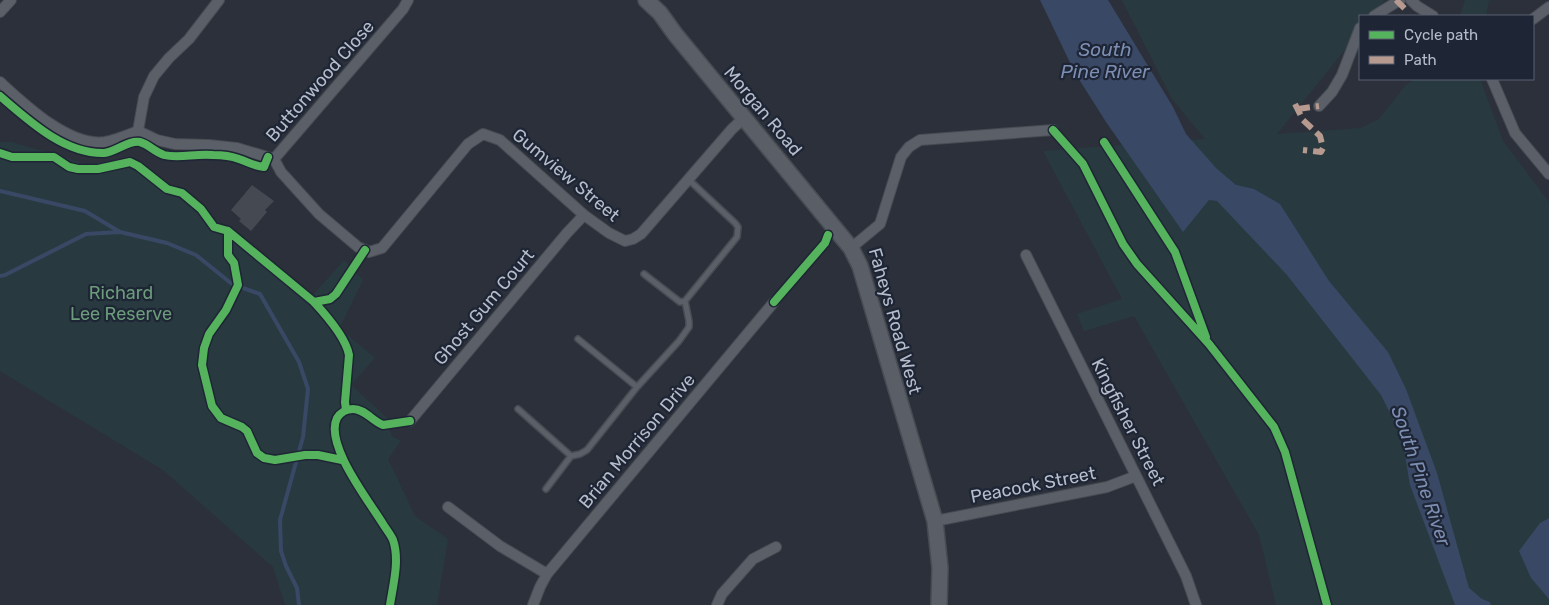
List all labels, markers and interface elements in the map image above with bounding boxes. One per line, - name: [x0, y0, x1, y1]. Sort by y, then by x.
- legend: [1359, 15, 1534, 80]
- street label: Buttonwood Close: [261, 16, 379, 146]
- text: Cycle path: [1404, 26, 1478, 44]
- water label: South Pine River: [1061, 38, 1150, 83]
- text: Path: [1404, 51, 1437, 69]
- street label: Morgan Road: [719, 62, 807, 160]
- street label: Gumview Street: [508, 124, 624, 226]
- street label: Ghost Gum Court: [429, 244, 539, 370]
- street label: Faheys Road West: [864, 245, 926, 397]
- park label: Richard Lee Reserve: [70, 282, 172, 325]
- street label: Kingfisher Street: [1086, 355, 1170, 489]
- street label: Brian Morrison Drive: [574, 369, 700, 513]
- water label: South Pine River: [1386, 403, 1456, 550]
- street label: Peacock Street: [968, 462, 1098, 508]

